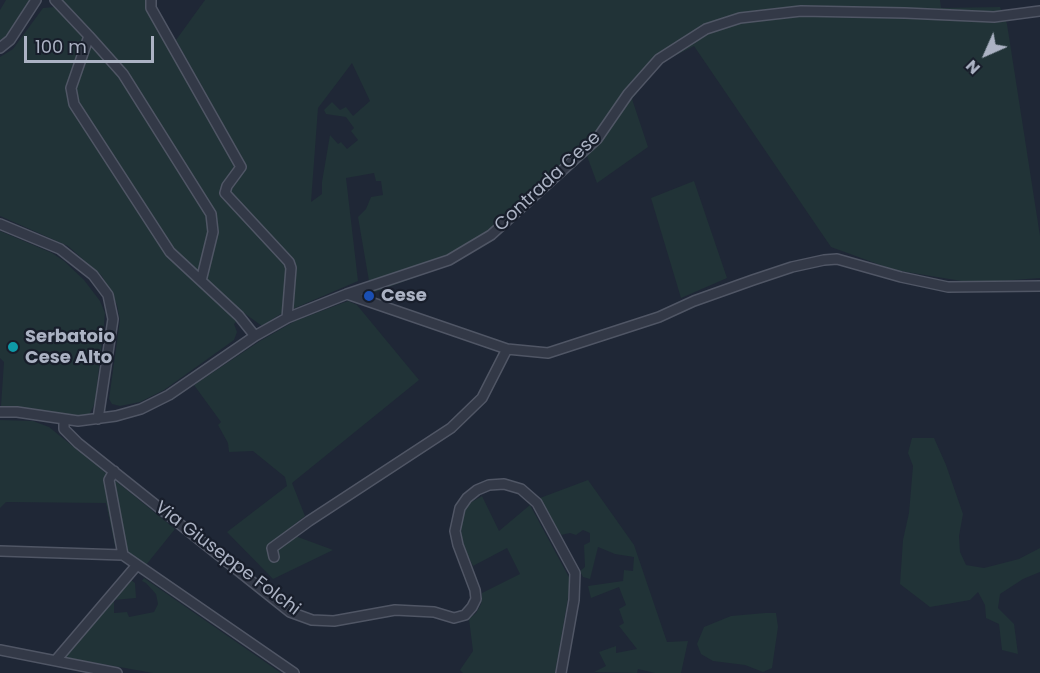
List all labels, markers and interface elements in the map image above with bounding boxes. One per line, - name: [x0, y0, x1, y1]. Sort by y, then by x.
- scale bar: [27, 24, 158, 62]
- north arrow: [956, 24, 1016, 84]
- text: 100 m: [35, 34, 87, 59]
- text: N: [961, 55, 985, 79]
- street label: Contrada Cese: [490, 127, 606, 237]
- place label: Cese: [381, 285, 427, 307]
- marker: Cese: [362, 289, 376, 303]
- place label: Serbatoio Cese Alto: [25, 326, 115, 368]
- marker: Serbatoio Cese Alto: [6, 340, 20, 354]
- street label: Via Giuseppe Folchi: [150, 497, 304, 621]

